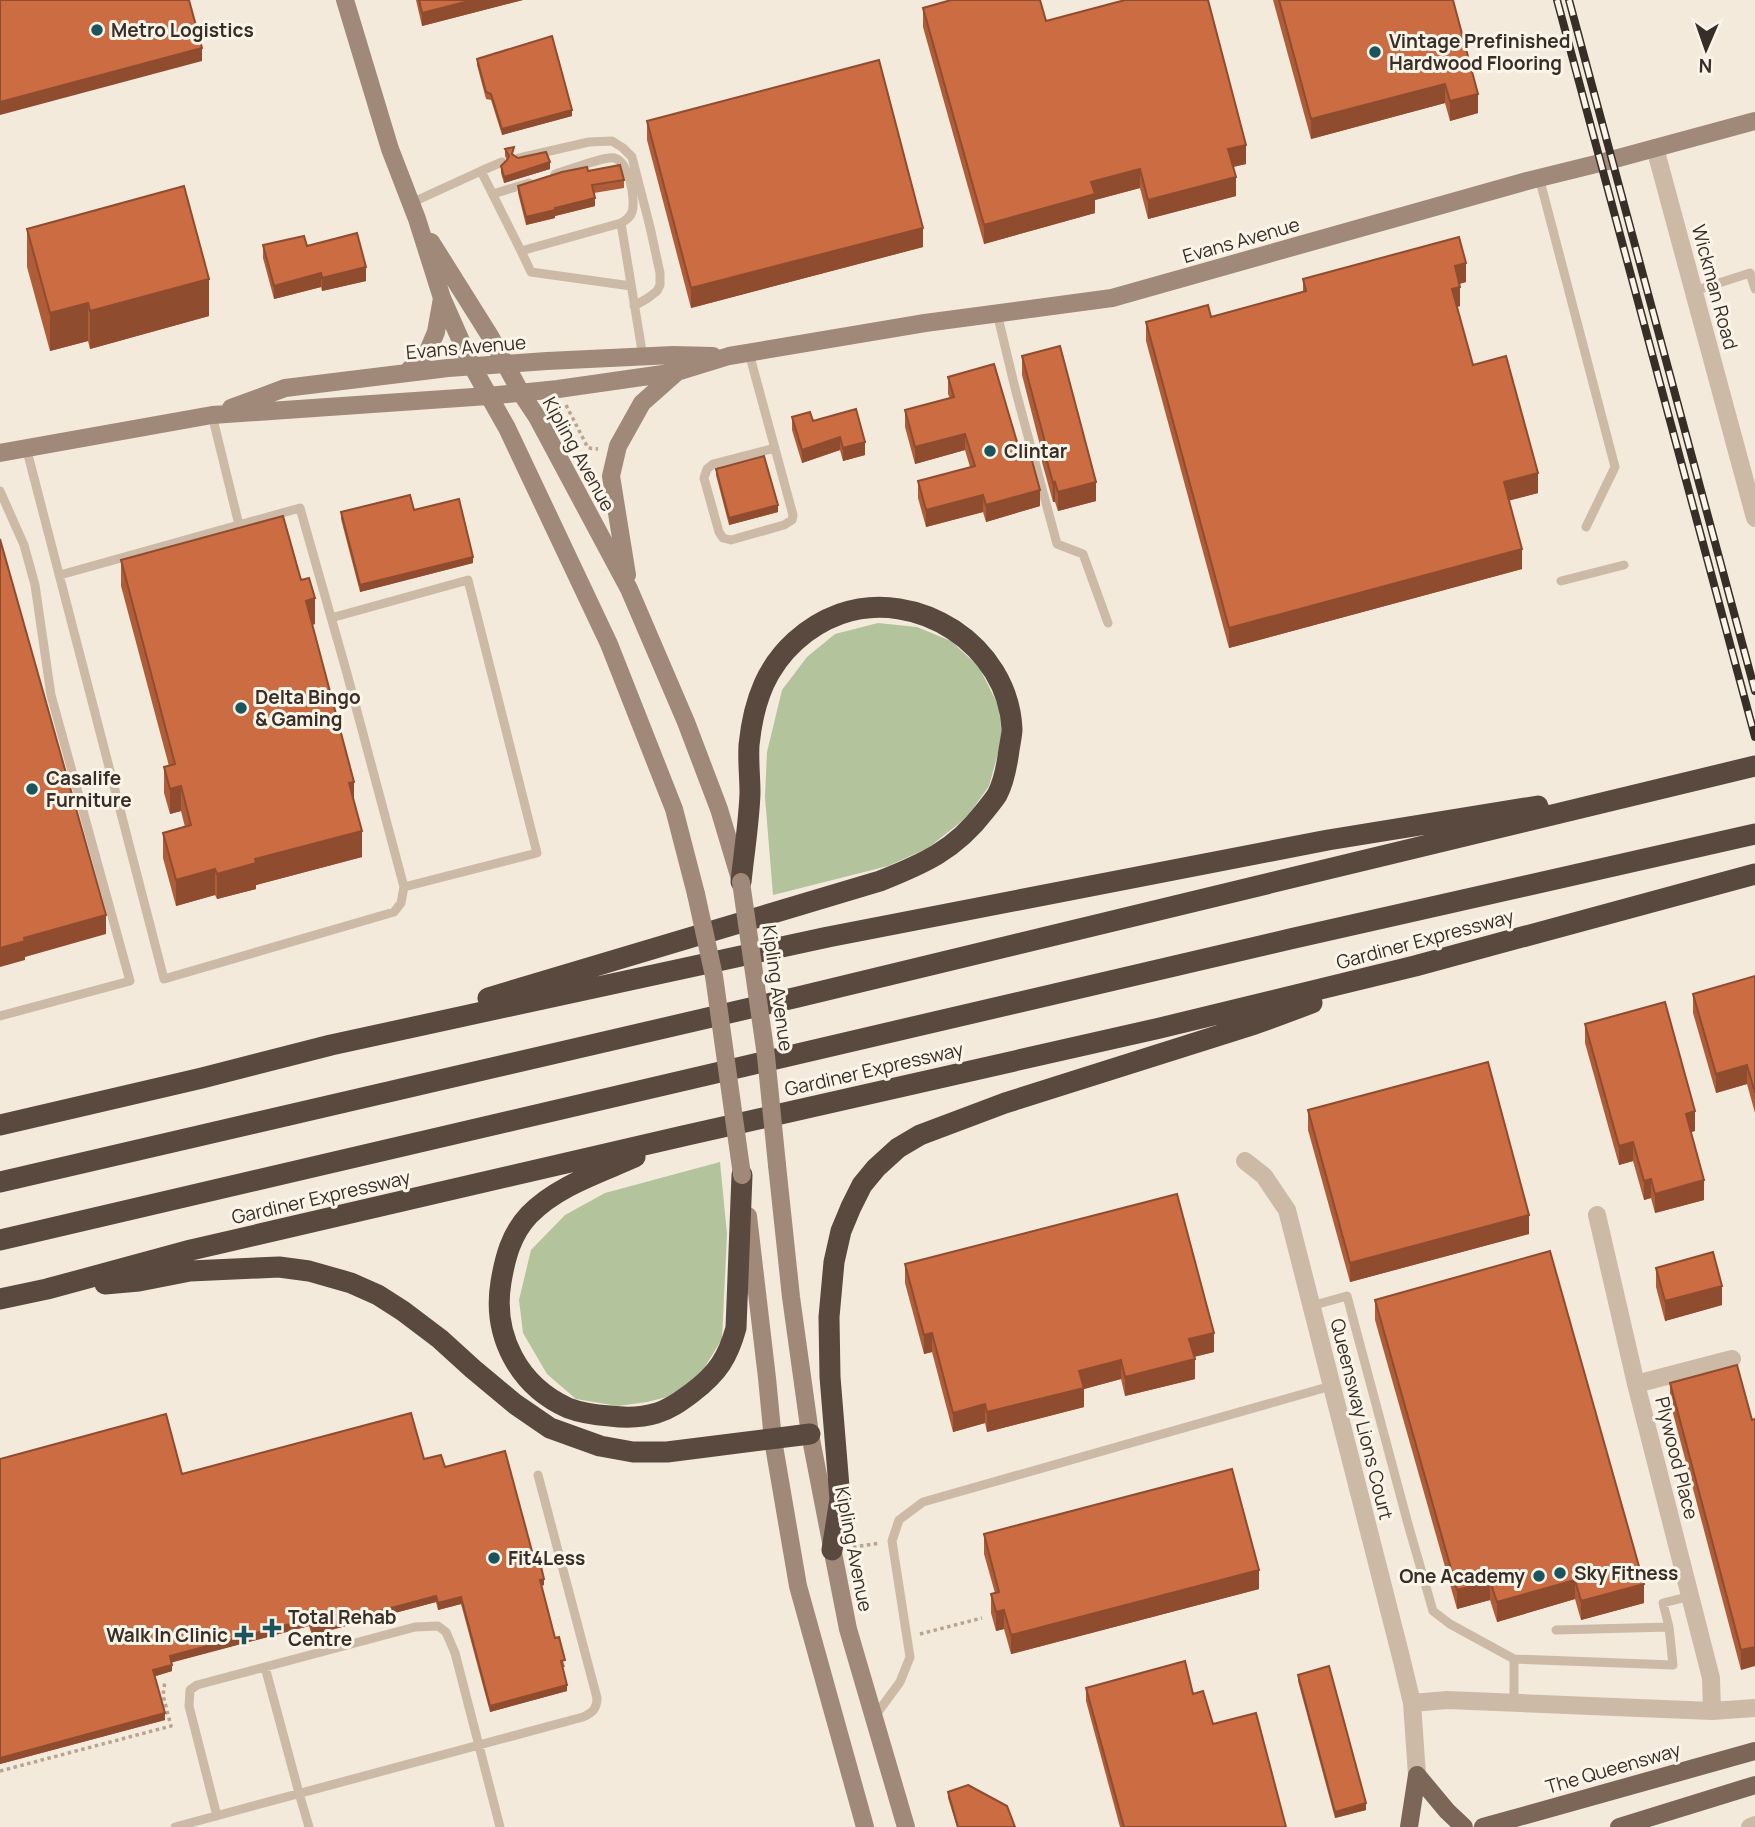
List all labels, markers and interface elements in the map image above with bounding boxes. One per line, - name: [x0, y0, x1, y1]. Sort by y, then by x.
- north arrow: [1671, 14, 1741, 84]
- place label: Metro Logistics: [111, 17, 254, 43]
- marker: Metro Logistics: [89, 22, 105, 38]
- place label: Vintage Prefinished Hardwood Flooring: [1389, 28, 1570, 76]
- marker: Vintage Prefinished Hardwood Flooring: [1367, 44, 1383, 60]
- text: N: [1698, 53, 1713, 79]
- street label: Evans Avenue: [1179, 211, 1303, 269]
- street label: Wickman Road: [1686, 222, 1744, 352]
- street label: Evans Avenue: [405, 329, 527, 365]
- street label: Kipling Avenue: [537, 392, 621, 516]
- place label: Clintar: [1004, 438, 1068, 464]
- marker: Clintar: [982, 443, 998, 459]
- place label: Delta Bingo & Gaming: [255, 684, 361, 732]
- marker: Delta Bingo & Gaming: [233, 700, 249, 716]
- place label: Casalife Furniture: [46, 765, 132, 813]
- marker: Casalife Furniture: [24, 781, 40, 797]
- street label: Gardiner Expressway: [1333, 903, 1517, 975]
- street label: Kipling Avenue: [756, 923, 800, 1053]
- street label: Gardiner Expressway: [782, 1036, 966, 1102]
- street label: Gardiner Expressway: [229, 1164, 413, 1230]
- street label: Queensway Lions Court: [1324, 1316, 1400, 1522]
- street label: Plywood Place: [1649, 1394, 1705, 1522]
- street label: Kipling Avenue: [829, 1484, 879, 1614]
- place label: Fit4Less: [508, 1545, 585, 1571]
- marker: Fit4Less: [486, 1550, 502, 1566]
- place label: Sky Fitness: [1574, 1560, 1678, 1586]
- place label: One Academy: [1399, 1563, 1525, 1589]
- marker: Sky Fitness: [1552, 1565, 1568, 1581]
- marker: One Academy: [1531, 1568, 1547, 1584]
- place label: Total Rehab Centre: [288, 1604, 397, 1652]
- marker: Total Rehab Centre: [262, 1618, 282, 1638]
- place label: Walk In Clinic: [106, 1622, 228, 1648]
- marker: Walk In Clinic: [234, 1625, 254, 1645]
- street label: The Queensway: [1542, 1736, 1684, 1800]

